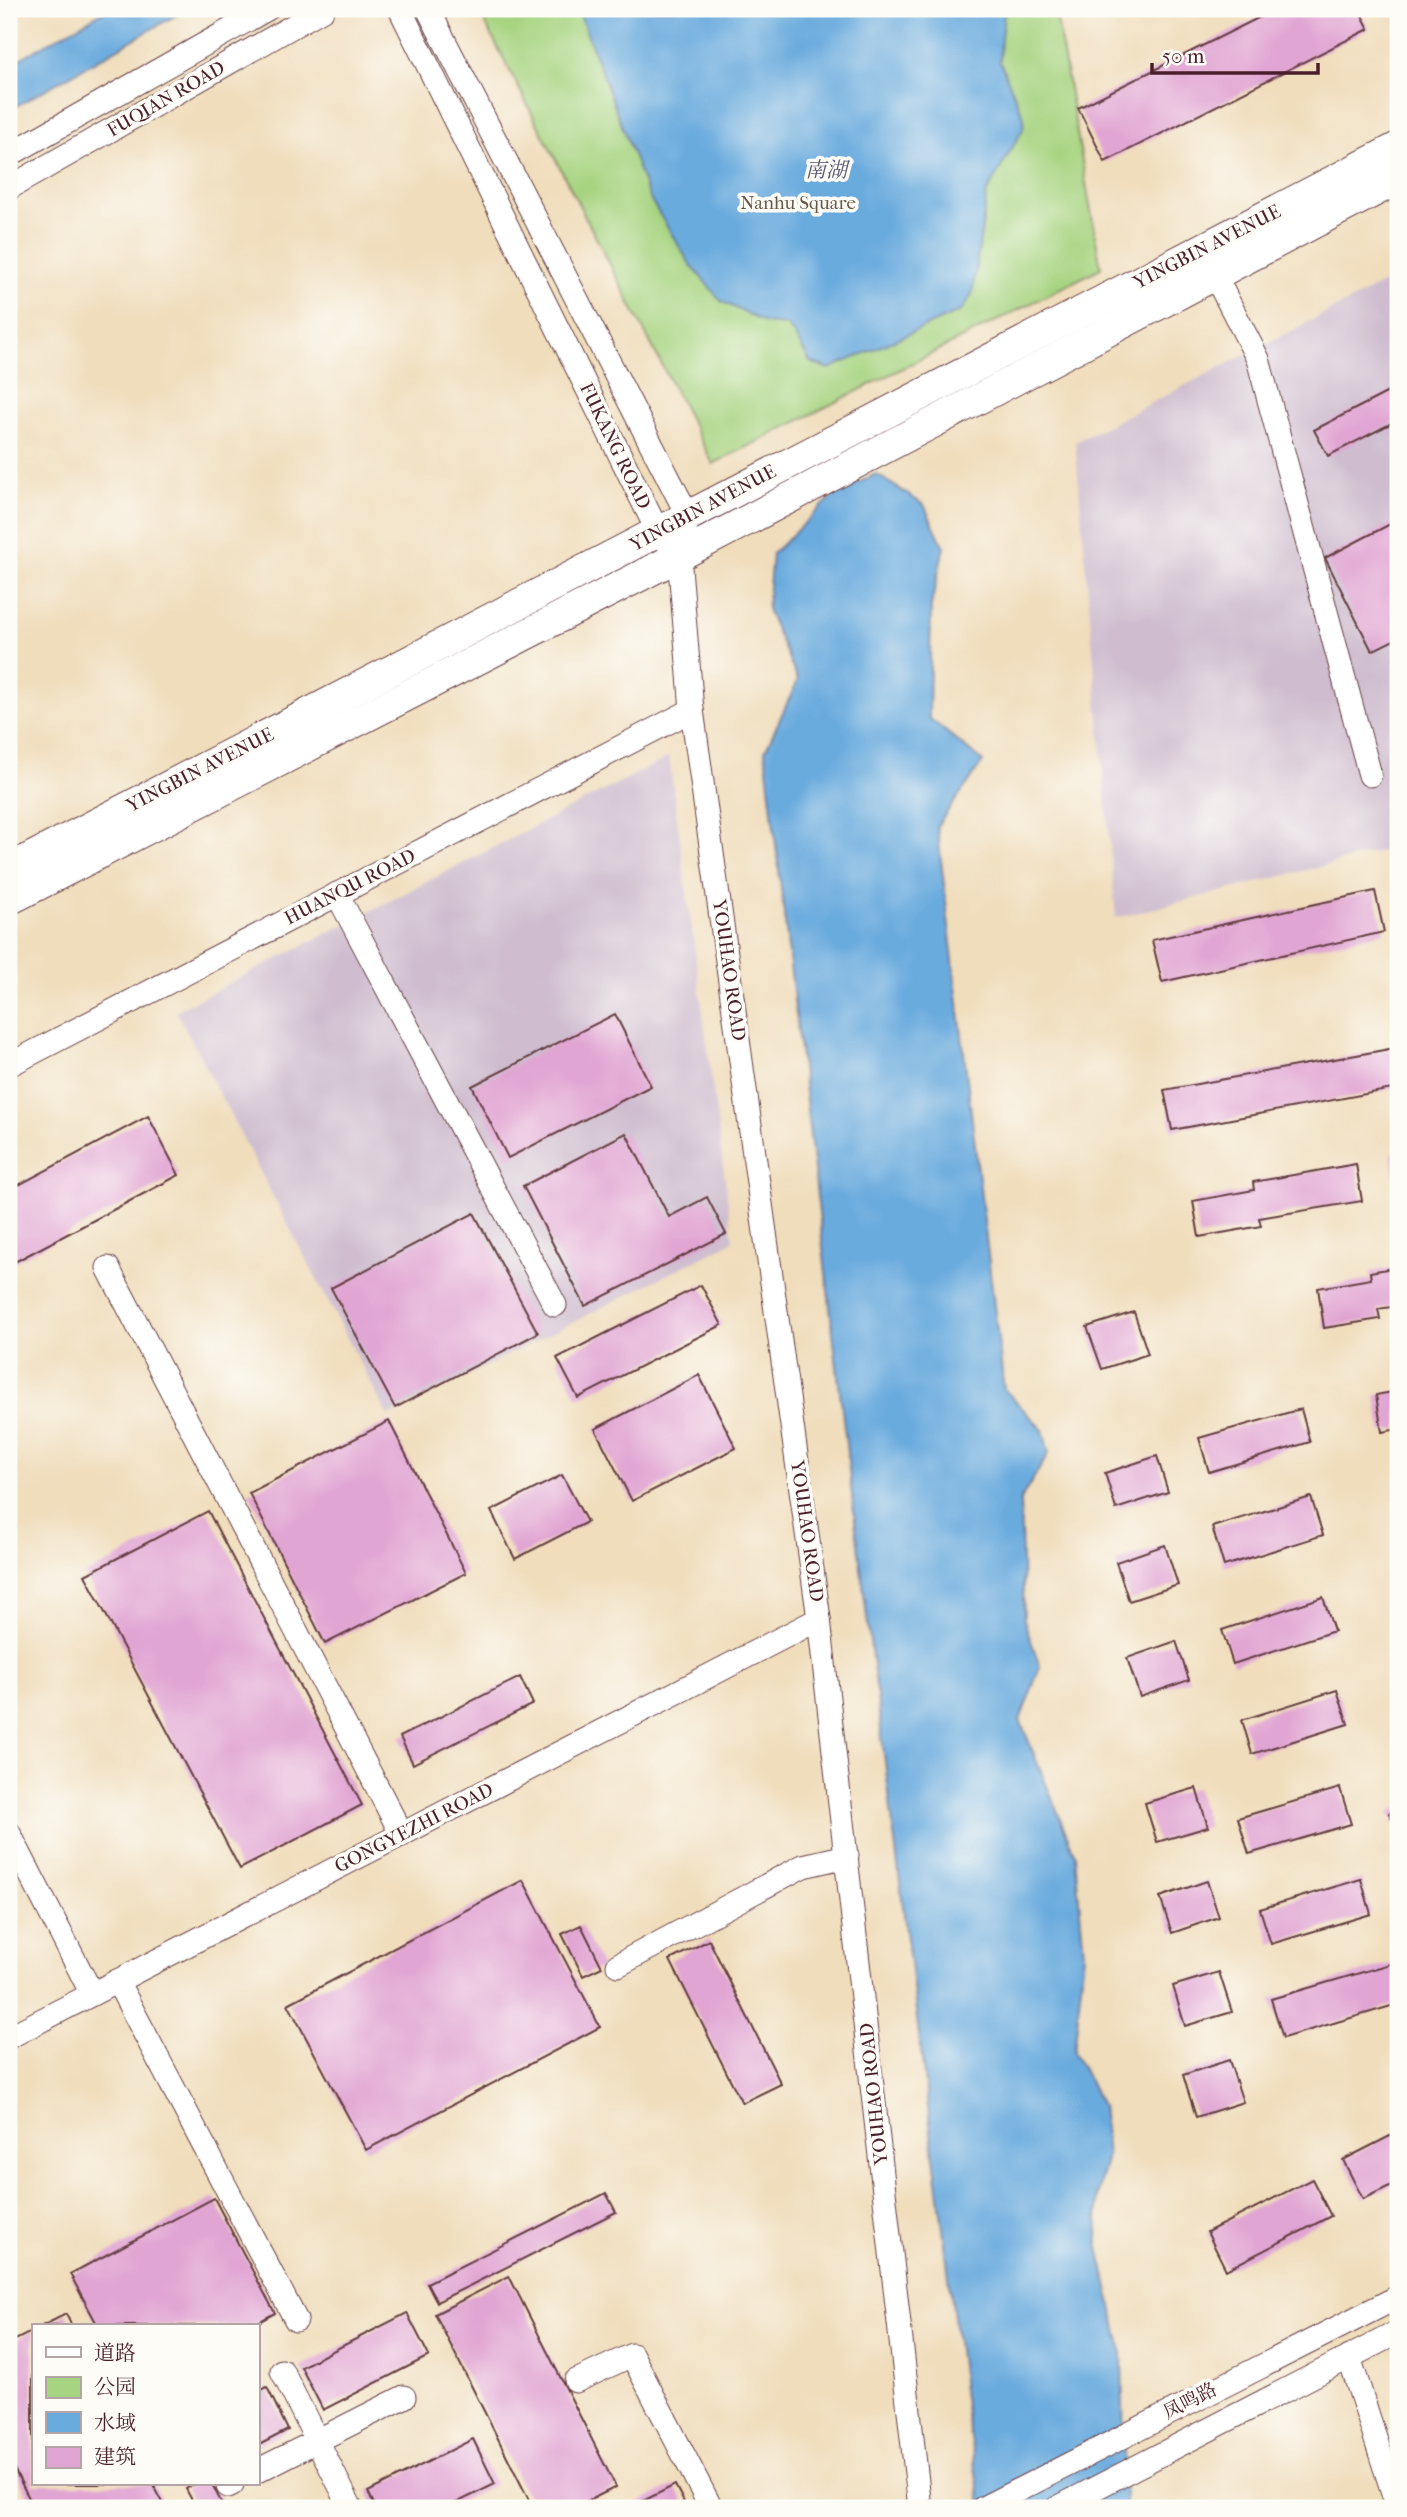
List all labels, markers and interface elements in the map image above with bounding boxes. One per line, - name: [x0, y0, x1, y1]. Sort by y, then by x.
- scale bar: [1152, 32, 1318, 76]
- text: 50 m: [1162, 44, 1205, 68]
- street label: FUQIAN ROAD: [103, 56, 229, 142]
- water label: 南湖: [805, 158, 851, 182]
- park label: Nanhu Square: [740, 192, 856, 214]
- street label: YINGBIN AVENUE: [1129, 200, 1285, 294]
- street label: FUKANG ROAD: [575, 379, 655, 513]
- street label: YINGBIN AVENUE: [625, 460, 780, 556]
- street label: YINGBIN AVENUE: [122, 723, 278, 817]
- street label: HUANQU ROAD: [281, 844, 419, 930]
- street label: YOUHAO ROAD: [708, 897, 750, 1042]
- street label: YOUHAO ROAD: [786, 1458, 828, 1603]
- street label: GONGYEZHI ROAD: [331, 1779, 497, 1877]
- street label: YOUHAO ROAD: [856, 2022, 893, 2167]
- legend: [32, 2324, 259, 2486]
- text: 道路: [94, 2341, 136, 2365]
- text: 公园: [94, 2375, 136, 2399]
- street label: 凤鸣路: [1160, 2378, 1220, 2424]
- text: 水域: [94, 2411, 136, 2435]
- text: 建筑: [94, 2445, 136, 2469]

